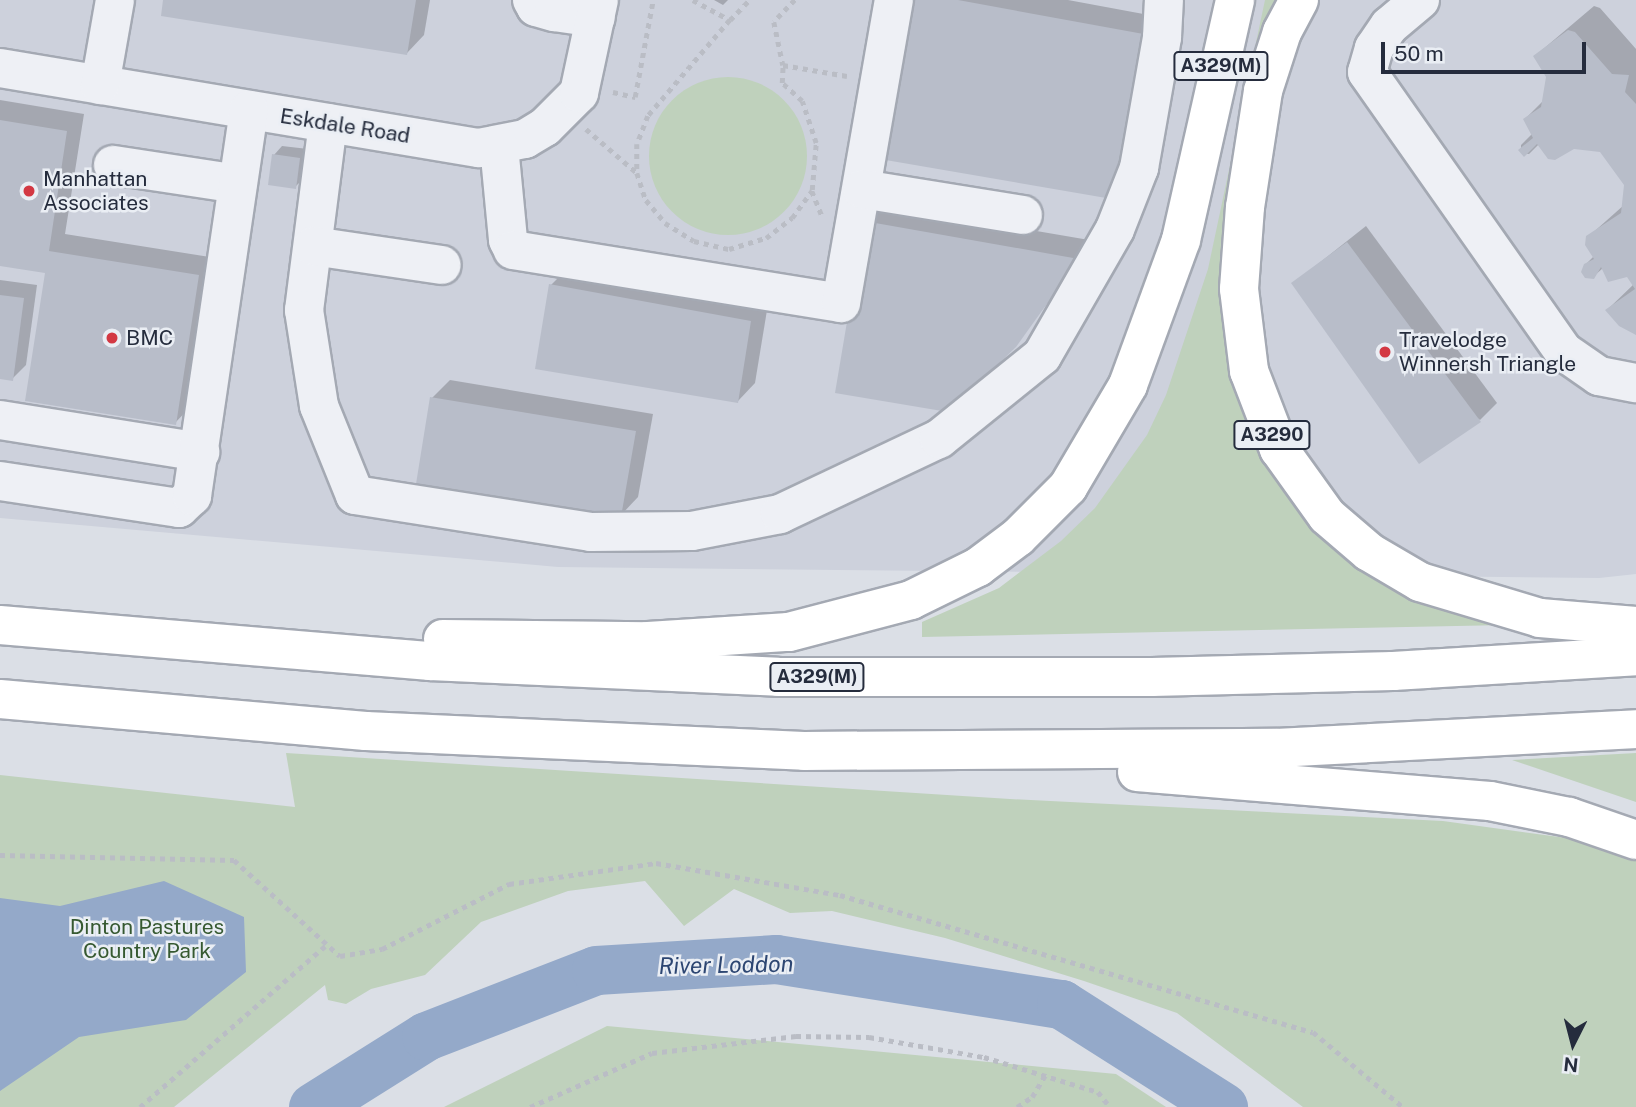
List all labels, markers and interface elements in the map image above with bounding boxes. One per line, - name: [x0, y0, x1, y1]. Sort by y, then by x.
- scale bar: [1384, 28, 1589, 72]
- text: 50 m: [1394, 41, 1444, 66]
- road number: A329(M): [1172, 50, 1270, 82]
- street label: Eskdale Road: [278, 103, 412, 149]
- place label: Manhattan Associates: [43, 166, 149, 216]
- marker: Manhattan Associates: [21, 183, 37, 199]
- place label: BMC: [126, 325, 173, 351]
- place label: Travelodge Winnersh Triangle: [1399, 327, 1576, 377]
- marker: BMC: [104, 330, 120, 346]
- marker: Travelodge Winnersh Triangle: [1377, 344, 1393, 360]
- road number: A3290: [1232, 420, 1312, 450]
- road number: A329(M): [768, 662, 866, 692]
- park label: Dinton Pastures Country Park: [70, 914, 224, 964]
- water label: River Loddon: [658, 950, 794, 980]
- north arrow: [1538, 1009, 1608, 1079]
- text: N: [1562, 1053, 1579, 1077]

